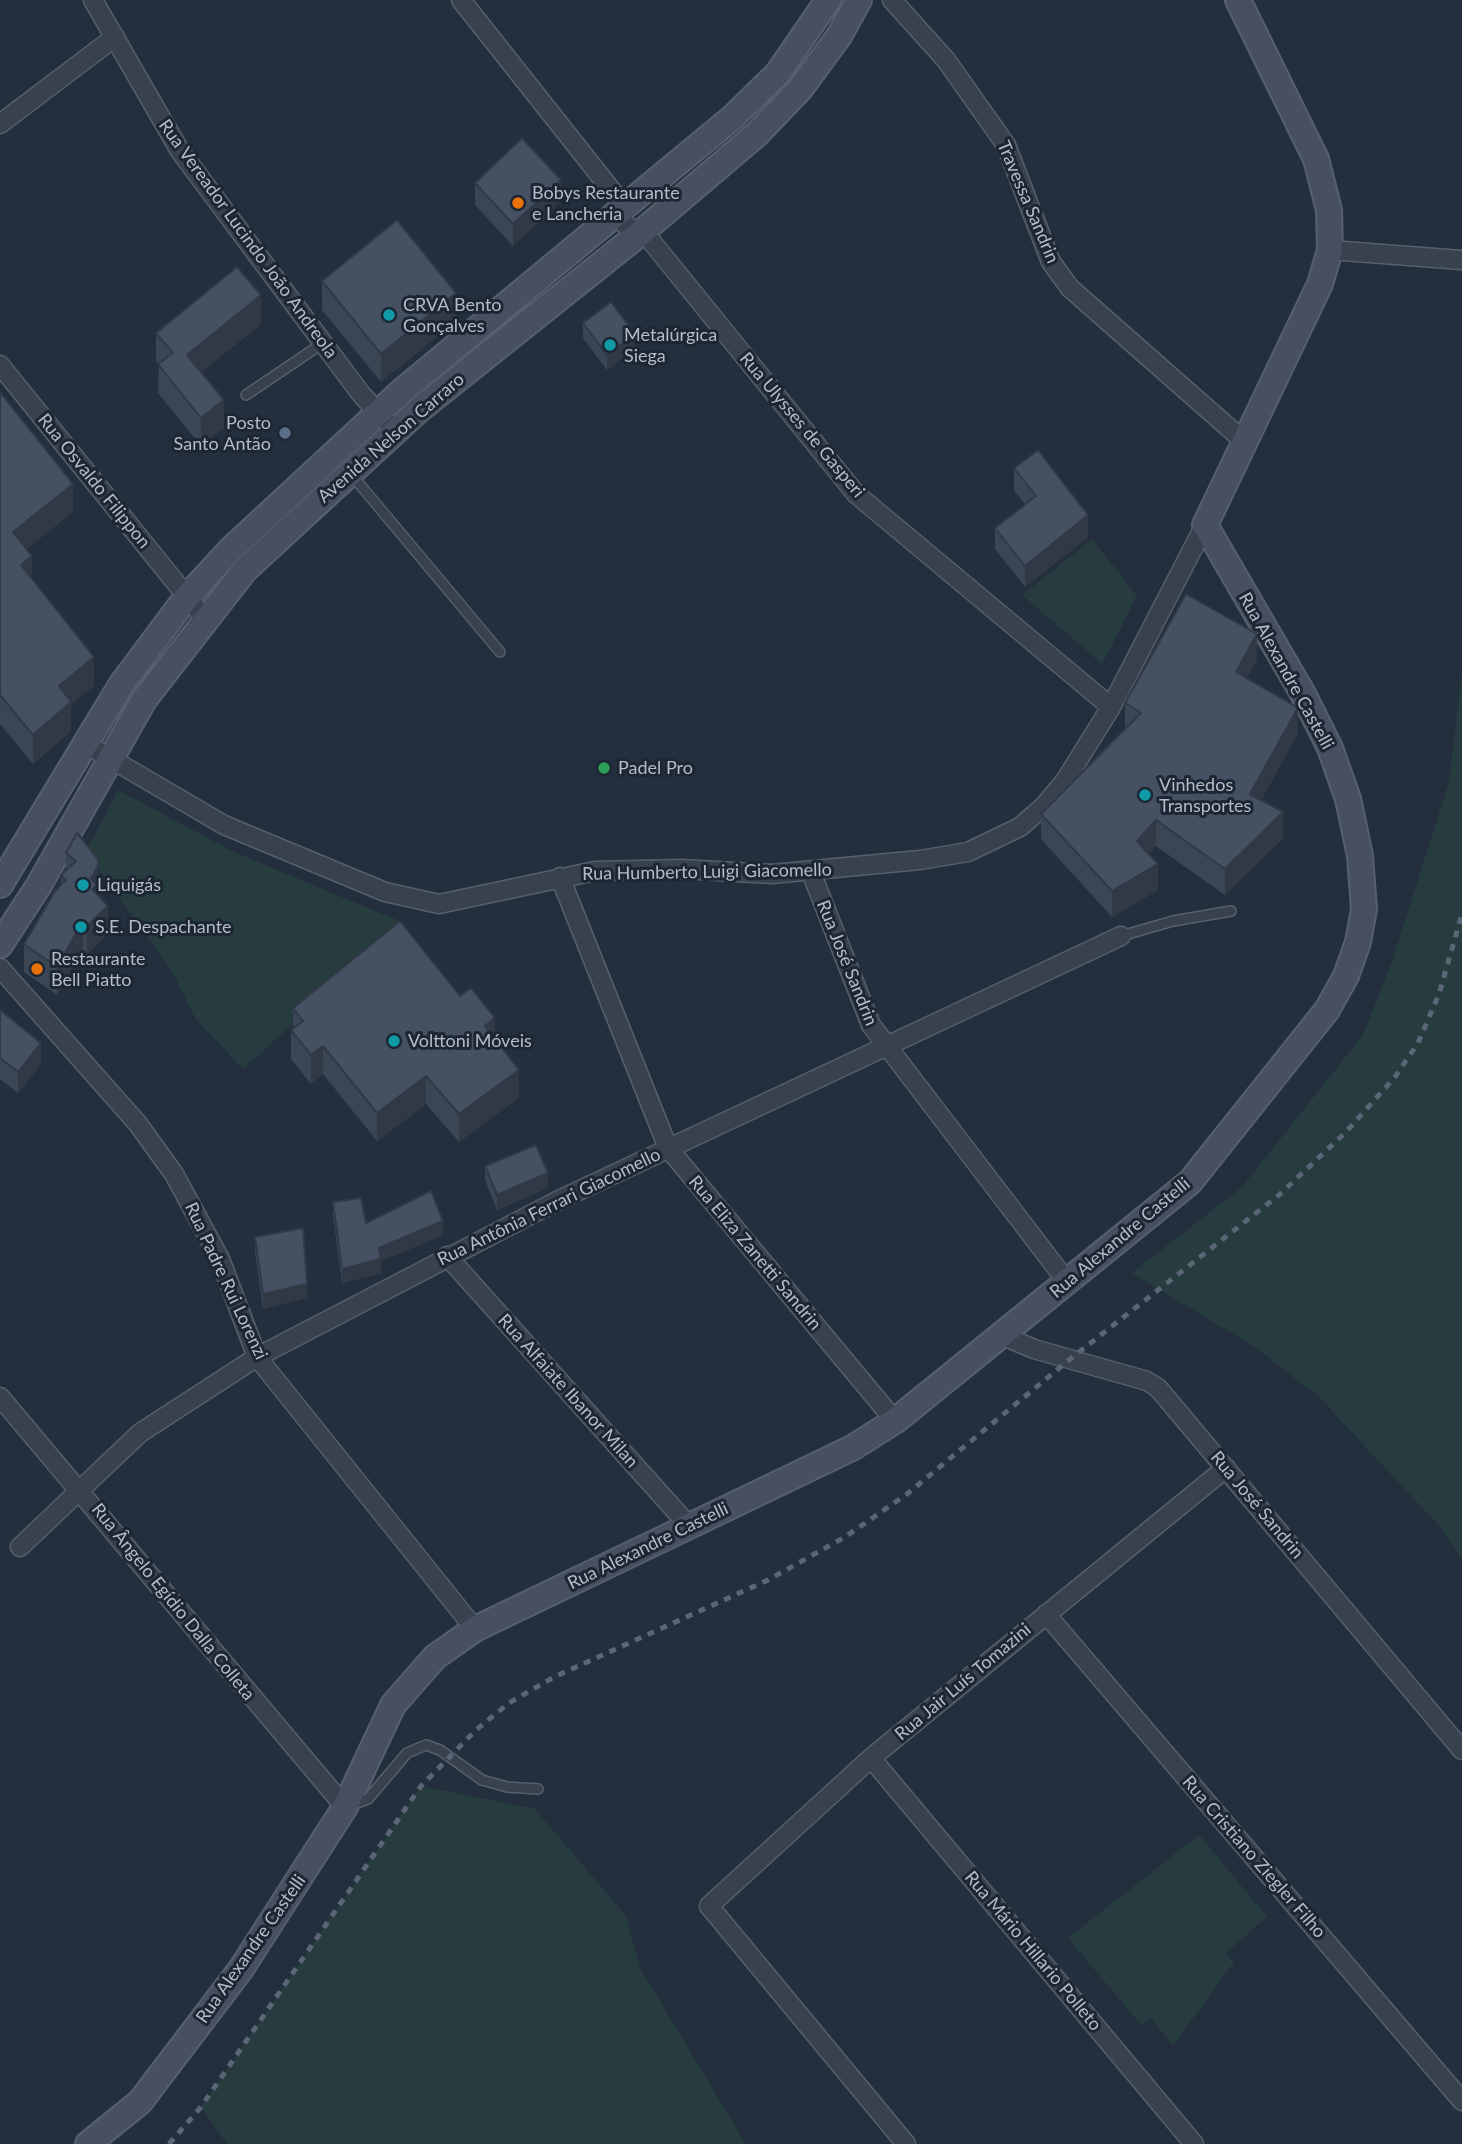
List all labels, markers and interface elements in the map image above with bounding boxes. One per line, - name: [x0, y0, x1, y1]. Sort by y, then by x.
- street label: Rua Vereador Lucindo João Andreola: [154, 115, 342, 363]
- street label: Travessa Sandrin: [992, 137, 1064, 267]
- place label: Bobys Restaurante e Lancheria: [532, 182, 680, 224]
- marker: Bobys Restaurante e Lancheria: [510, 195, 526, 211]
- place label: CRVA Bento Gonçalves: [403, 294, 502, 336]
- marker: CRVA Bento Gonçalves: [381, 307, 397, 323]
- place label: Metalúrgica Siega: [624, 324, 717, 366]
- marker: Metalúrgica Siega: [602, 337, 618, 353]
- street label: Rua Ulysses de Gasperi: [735, 348, 869, 502]
- street label: Avenida Nelson Carraro: [313, 368, 469, 508]
- street label: Rua Osvaldo Filippon: [33, 409, 155, 553]
- place label: Posto Santo Antão: [174, 412, 271, 454]
- marker: Posto Santo Antão: [277, 425, 293, 441]
- street label: Rua Alexandre Castelli: [1234, 589, 1338, 753]
- place label: Padel Pro: [618, 757, 693, 779]
- marker: Padel Pro: [596, 760, 612, 776]
- place label: Vinhedos Transportes: [1159, 774, 1251, 816]
- marker: Vinhedos Transportes: [1137, 787, 1153, 803]
- street label: Rua Humberto Luigi Giacomello: [582, 859, 832, 885]
- place label: Liquigás: [97, 874, 161, 896]
- marker: Liquigás: [75, 877, 91, 893]
- street label: Rua José Sandrin: [812, 897, 882, 1029]
- place label: S.E. Despachante: [95, 916, 232, 938]
- marker: S.E. Despachante: [73, 919, 89, 935]
- place label: Restaurante Bell Piatto: [51, 948, 146, 990]
- marker: Restaurante Bell Piatto: [29, 961, 45, 977]
- place label: Volttoni Móveis: [408, 1030, 532, 1052]
- marker: Volttoni Móveis: [386, 1033, 402, 1049]
- street label: Rua Antônia Ferrari Giacomello: [434, 1144, 664, 1270]
- street label: Rua Eliza Zanetti Sandrin: [684, 1171, 826, 1335]
- street label: Rua Alexandre Castelli: [1046, 1173, 1194, 1303]
- street label: Rua Padre Rui Lorenzi: [180, 1199, 272, 1363]
- street label: Rua Alfaiate Ibanor Milan: [493, 1310, 643, 1472]
- street label: Rua José Sandrin: [1206, 1447, 1308, 1563]
- street label: Rua Alexandre Castelli: [564, 1498, 732, 1594]
- street label: Rua Ângelo Egídio Dalla Colleta: [87, 1499, 259, 1705]
- street label: Rua Jair Luís Tomazini: [891, 1619, 1035, 1745]
- street label: Rua Cristiano Ziegler Filho: [1178, 1771, 1330, 1943]
- street label: Rua Mário Hillario Polleto: [960, 1867, 1106, 2035]
- street label: Rua Alexandre Castelli: [192, 1871, 310, 2027]

